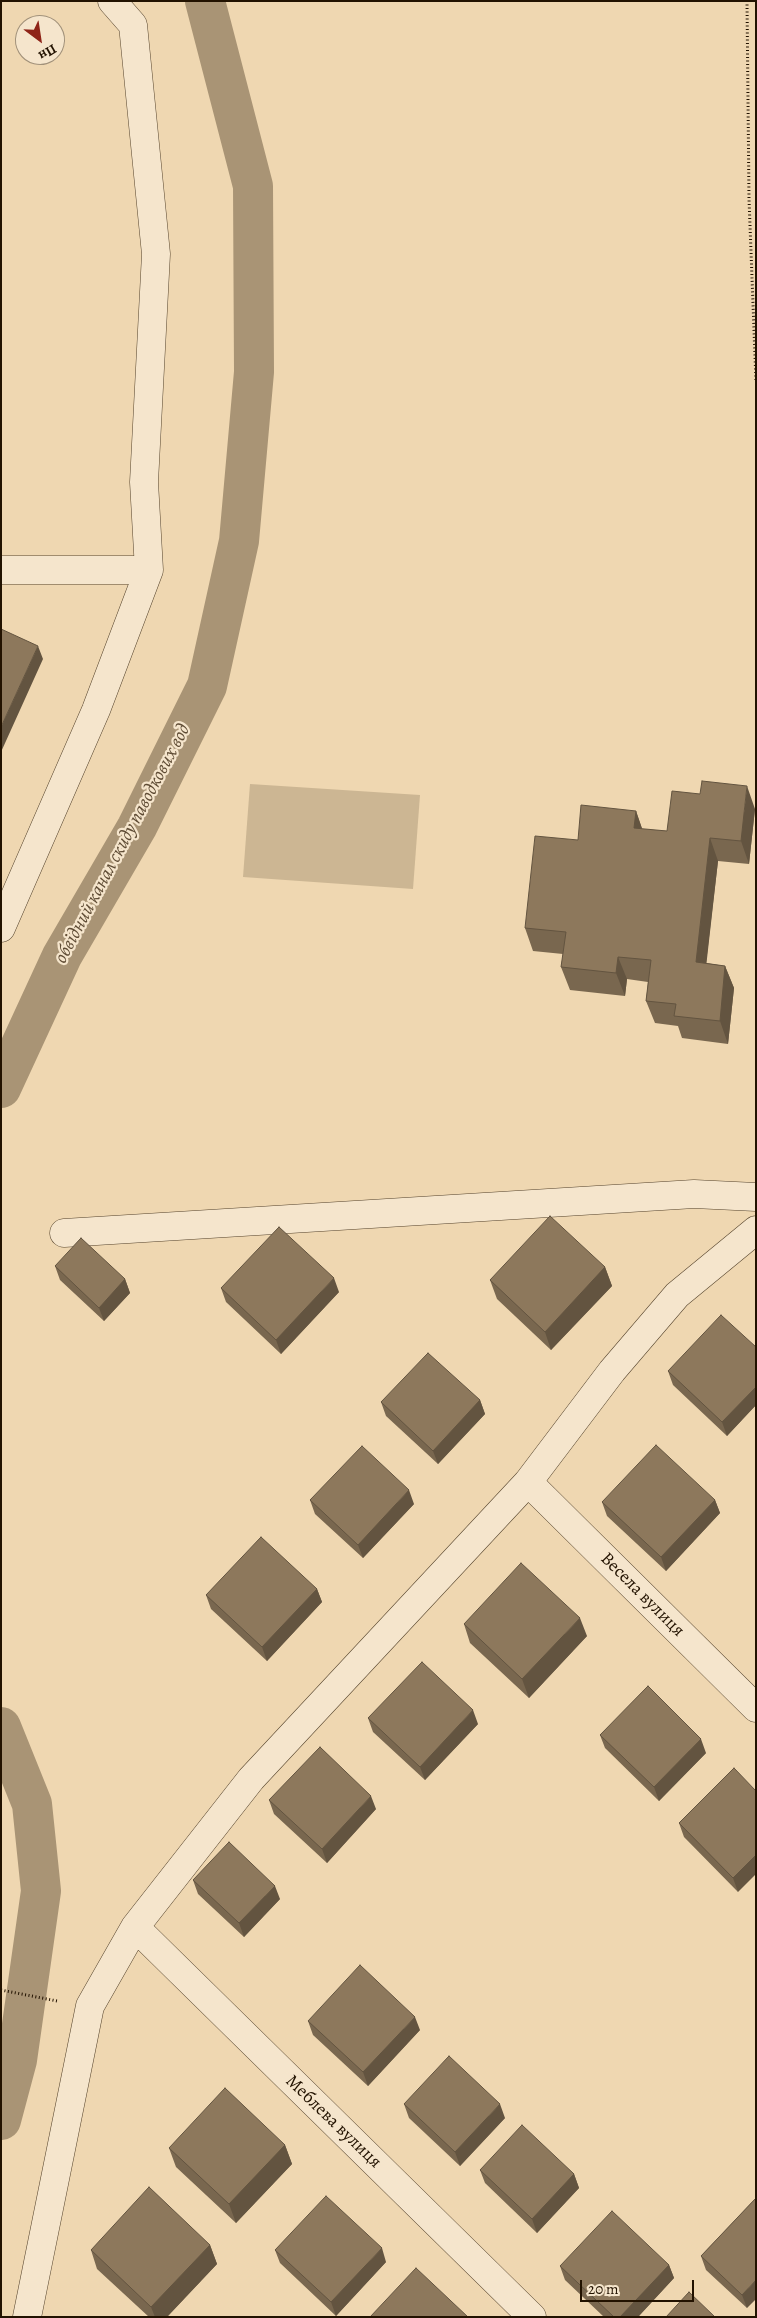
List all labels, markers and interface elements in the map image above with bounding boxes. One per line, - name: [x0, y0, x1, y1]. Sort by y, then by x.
- north arrow: [15, 15, 65, 65]
- text: Пн: [35, 40, 60, 65]
- water label: обвідний канал скиду паводкових вод: [50, 721, 196, 967]
- street label: Весела вулиця: [595, 1548, 689, 1642]
- street label: Меблева вулиця: [281, 2071, 385, 2173]
- scale bar: [582, 2270, 696, 2302]
- text: 20 m: [588, 2279, 619, 2299]

